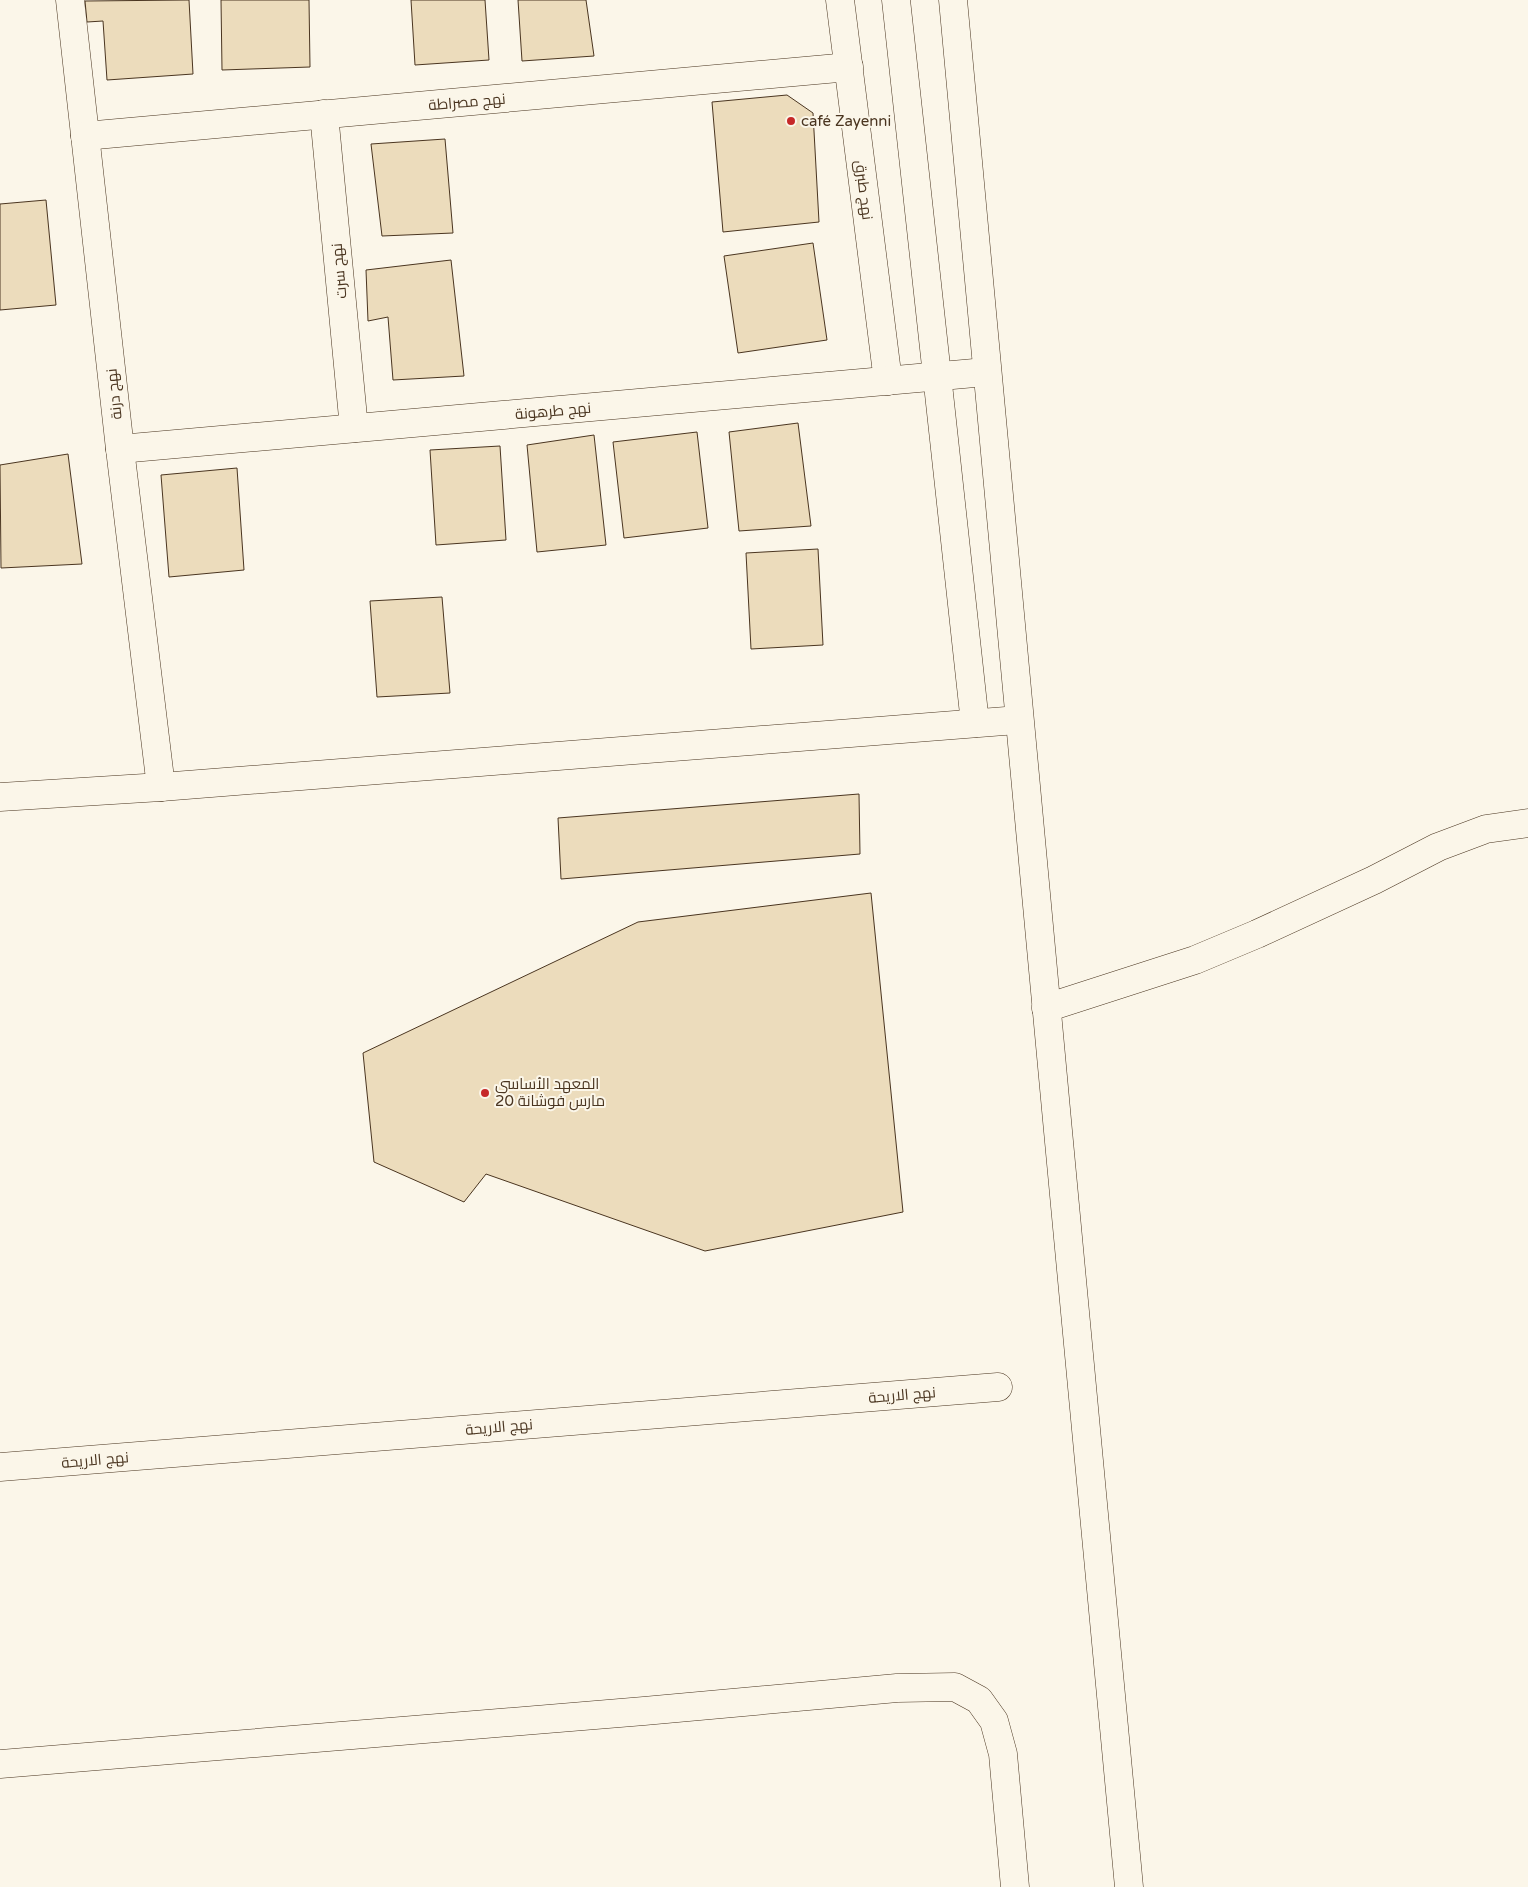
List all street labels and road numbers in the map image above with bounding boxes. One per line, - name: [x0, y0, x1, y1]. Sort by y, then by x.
- street label: نهج مصراطة: [428, 90, 507, 116]
- street label: نهج طبرق: [849, 159, 877, 221]
- street label: نهج سرت: [328, 242, 352, 300]
- street label: نهج درنة: [102, 367, 128, 420]
- street label: نهج طرهونة: [514, 399, 592, 425]
- street label: نهج الاريحة: [867, 1383, 937, 1409]
- street label: نهج الاريحة: [464, 1415, 534, 1441]
- street label: نهج الاريحة: [60, 1448, 130, 1474]

